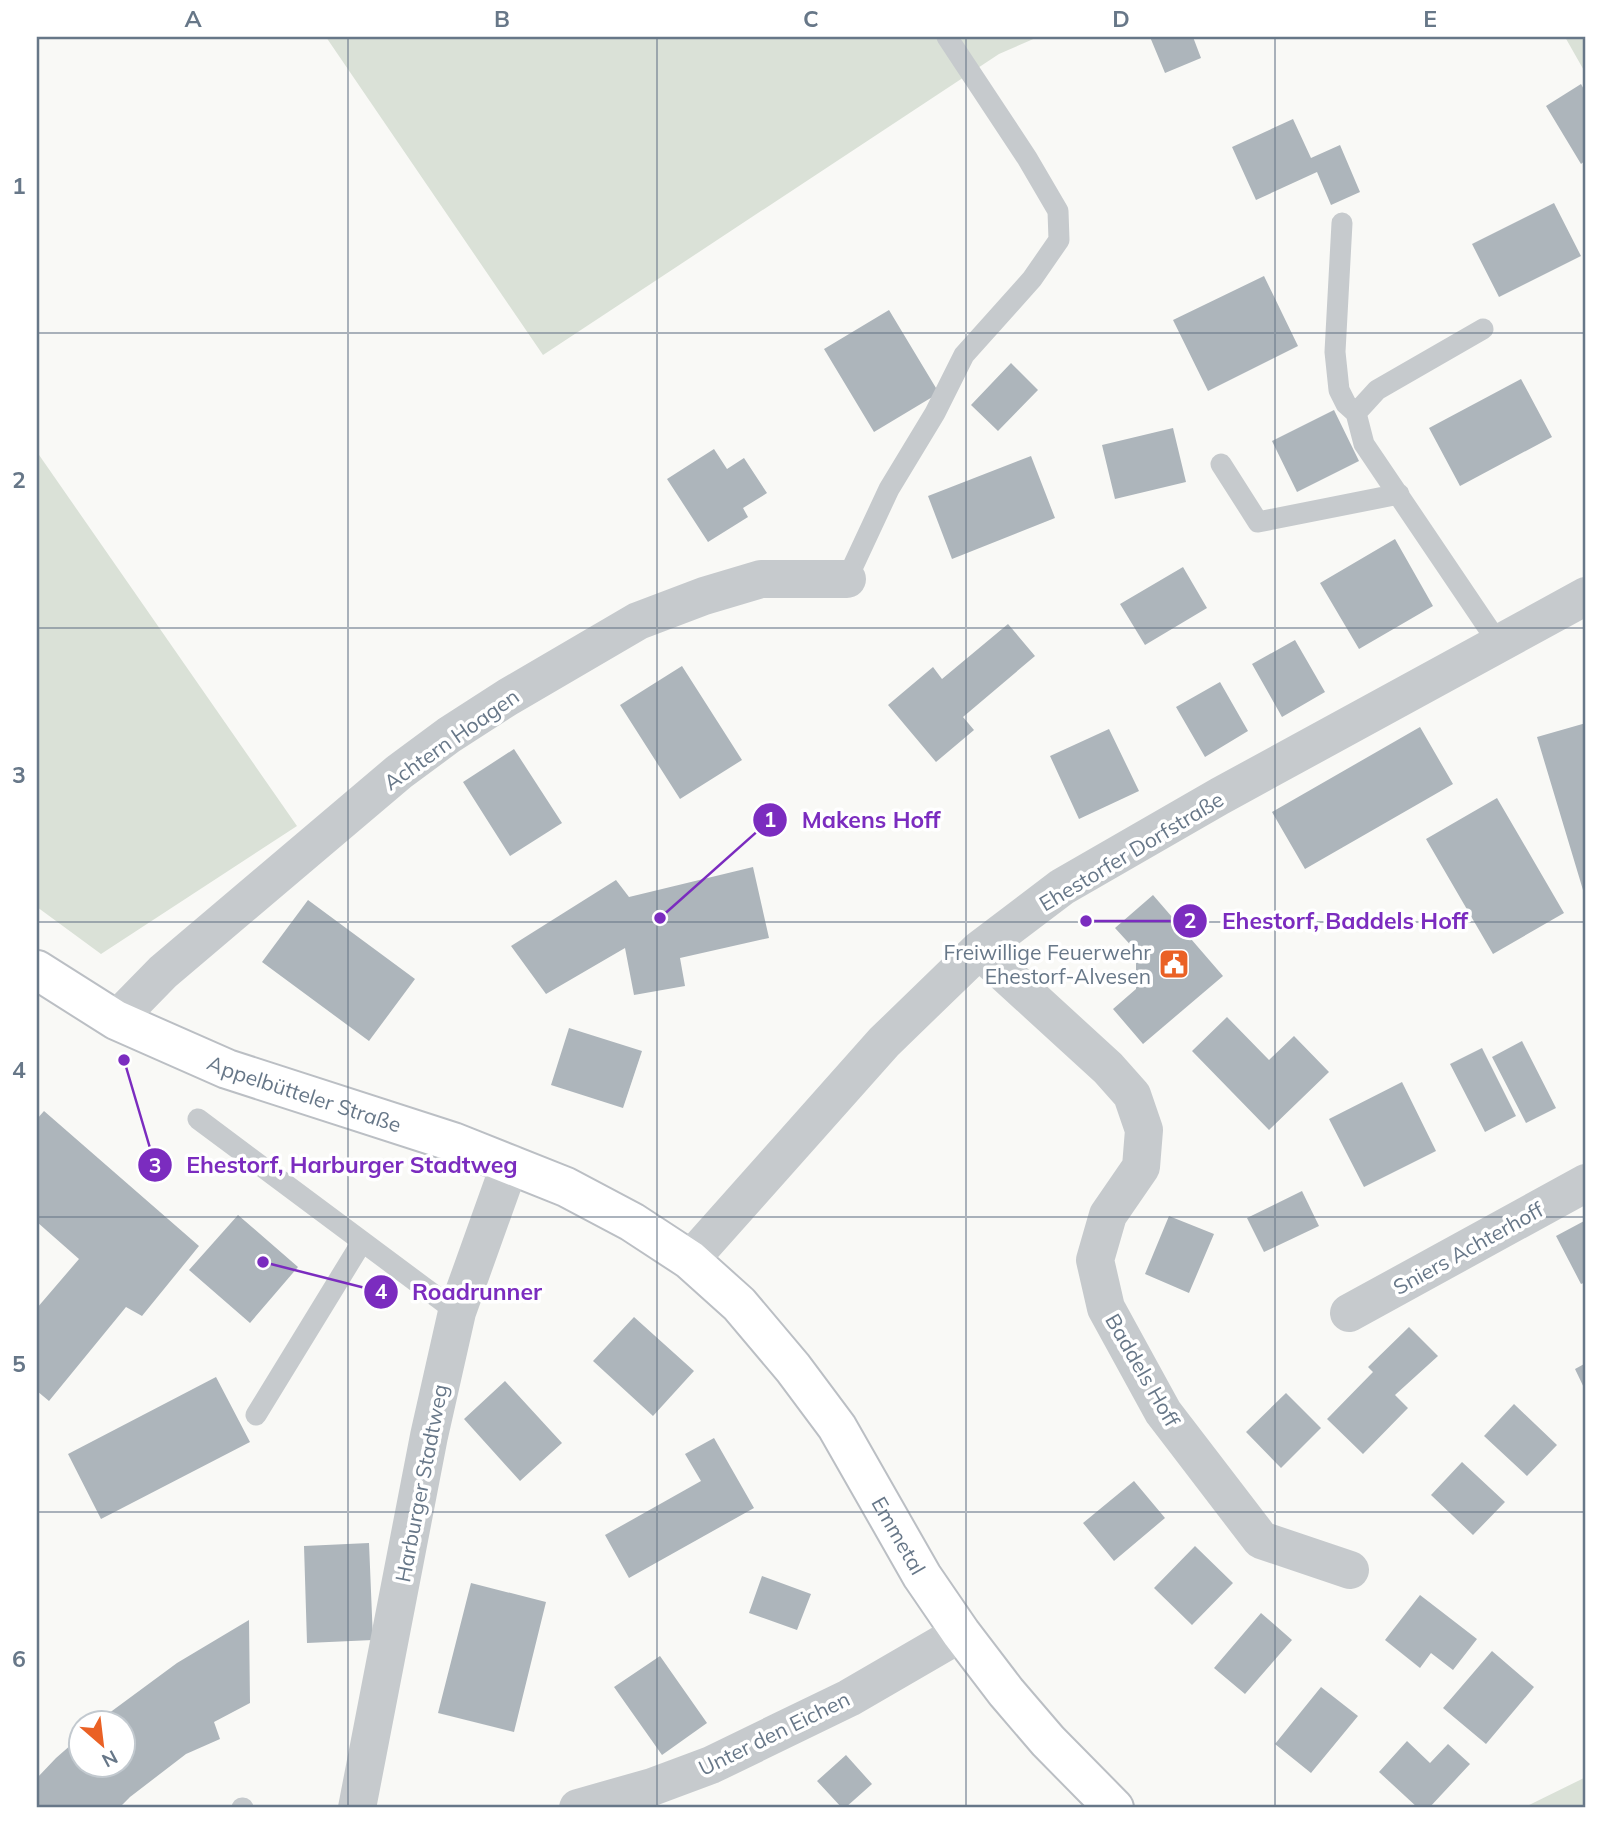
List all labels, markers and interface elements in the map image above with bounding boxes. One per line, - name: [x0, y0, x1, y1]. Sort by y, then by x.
- text: A: [184, 4, 202, 33]
- text: B: [494, 4, 510, 33]
- text: C: [803, 4, 819, 33]
- text: D: [1112, 4, 1130, 33]
- text: E: [1423, 4, 1437, 33]
- text: 1: [12, 171, 26, 200]
- text: 2: [12, 465, 26, 494]
- street label: Achtern Hoagen: [378, 683, 524, 795]
- text: 3: [12, 760, 26, 789]
- street label: Ehestorfer Dorfstraße: [1034, 786, 1228, 916]
- callout: Makens Hoff: [752, 798, 954, 842]
- text: Makens Hoff: [802, 805, 941, 834]
- text: 1: [764, 806, 776, 832]
- callout: Ehestorf, Baddels Hoff: [1173, 899, 1482, 943]
- text: Ehestorf, Baddels Hoff: [1222, 906, 1469, 935]
- text: 2: [1184, 907, 1196, 933]
- place label: Freiwillige Feuerwehr Ehestorf-Alvesen: [944, 939, 1151, 989]
- public building icon: Freiwillige Feuerwehr Ehestorf-Alvesen: [1157, 947, 1191, 981]
- street label: Appelbütteler Straße: [203, 1049, 405, 1137]
- text: 4: [12, 1055, 26, 1084]
- callout: Ehestorf, Harburger Stadtweg: [137, 1143, 532, 1187]
- text: Ehestorf, Harburger Stadtweg: [186, 1150, 518, 1179]
- text: 3: [149, 1152, 161, 1178]
- street label: Sniers Achterhoff: [1388, 1196, 1548, 1300]
- callout: Roadrunner: [363, 1270, 557, 1314]
- text: Roadrunner: [412, 1277, 542, 1306]
- text: 4: [375, 1278, 388, 1304]
- street label: Baddels Hoff: [1100, 1309, 1186, 1432]
- text: 5: [12, 1349, 26, 1378]
- street label: Harburger Stadtweg: [389, 1382, 453, 1584]
- street label: Emmetal: [866, 1492, 931, 1579]
- text: 6: [12, 1644, 26, 1673]
- street label: Unter den Eichen: [694, 1685, 854, 1781]
- north arrow: [66, 1708, 136, 1778]
- text: N: [98, 1745, 122, 1773]

